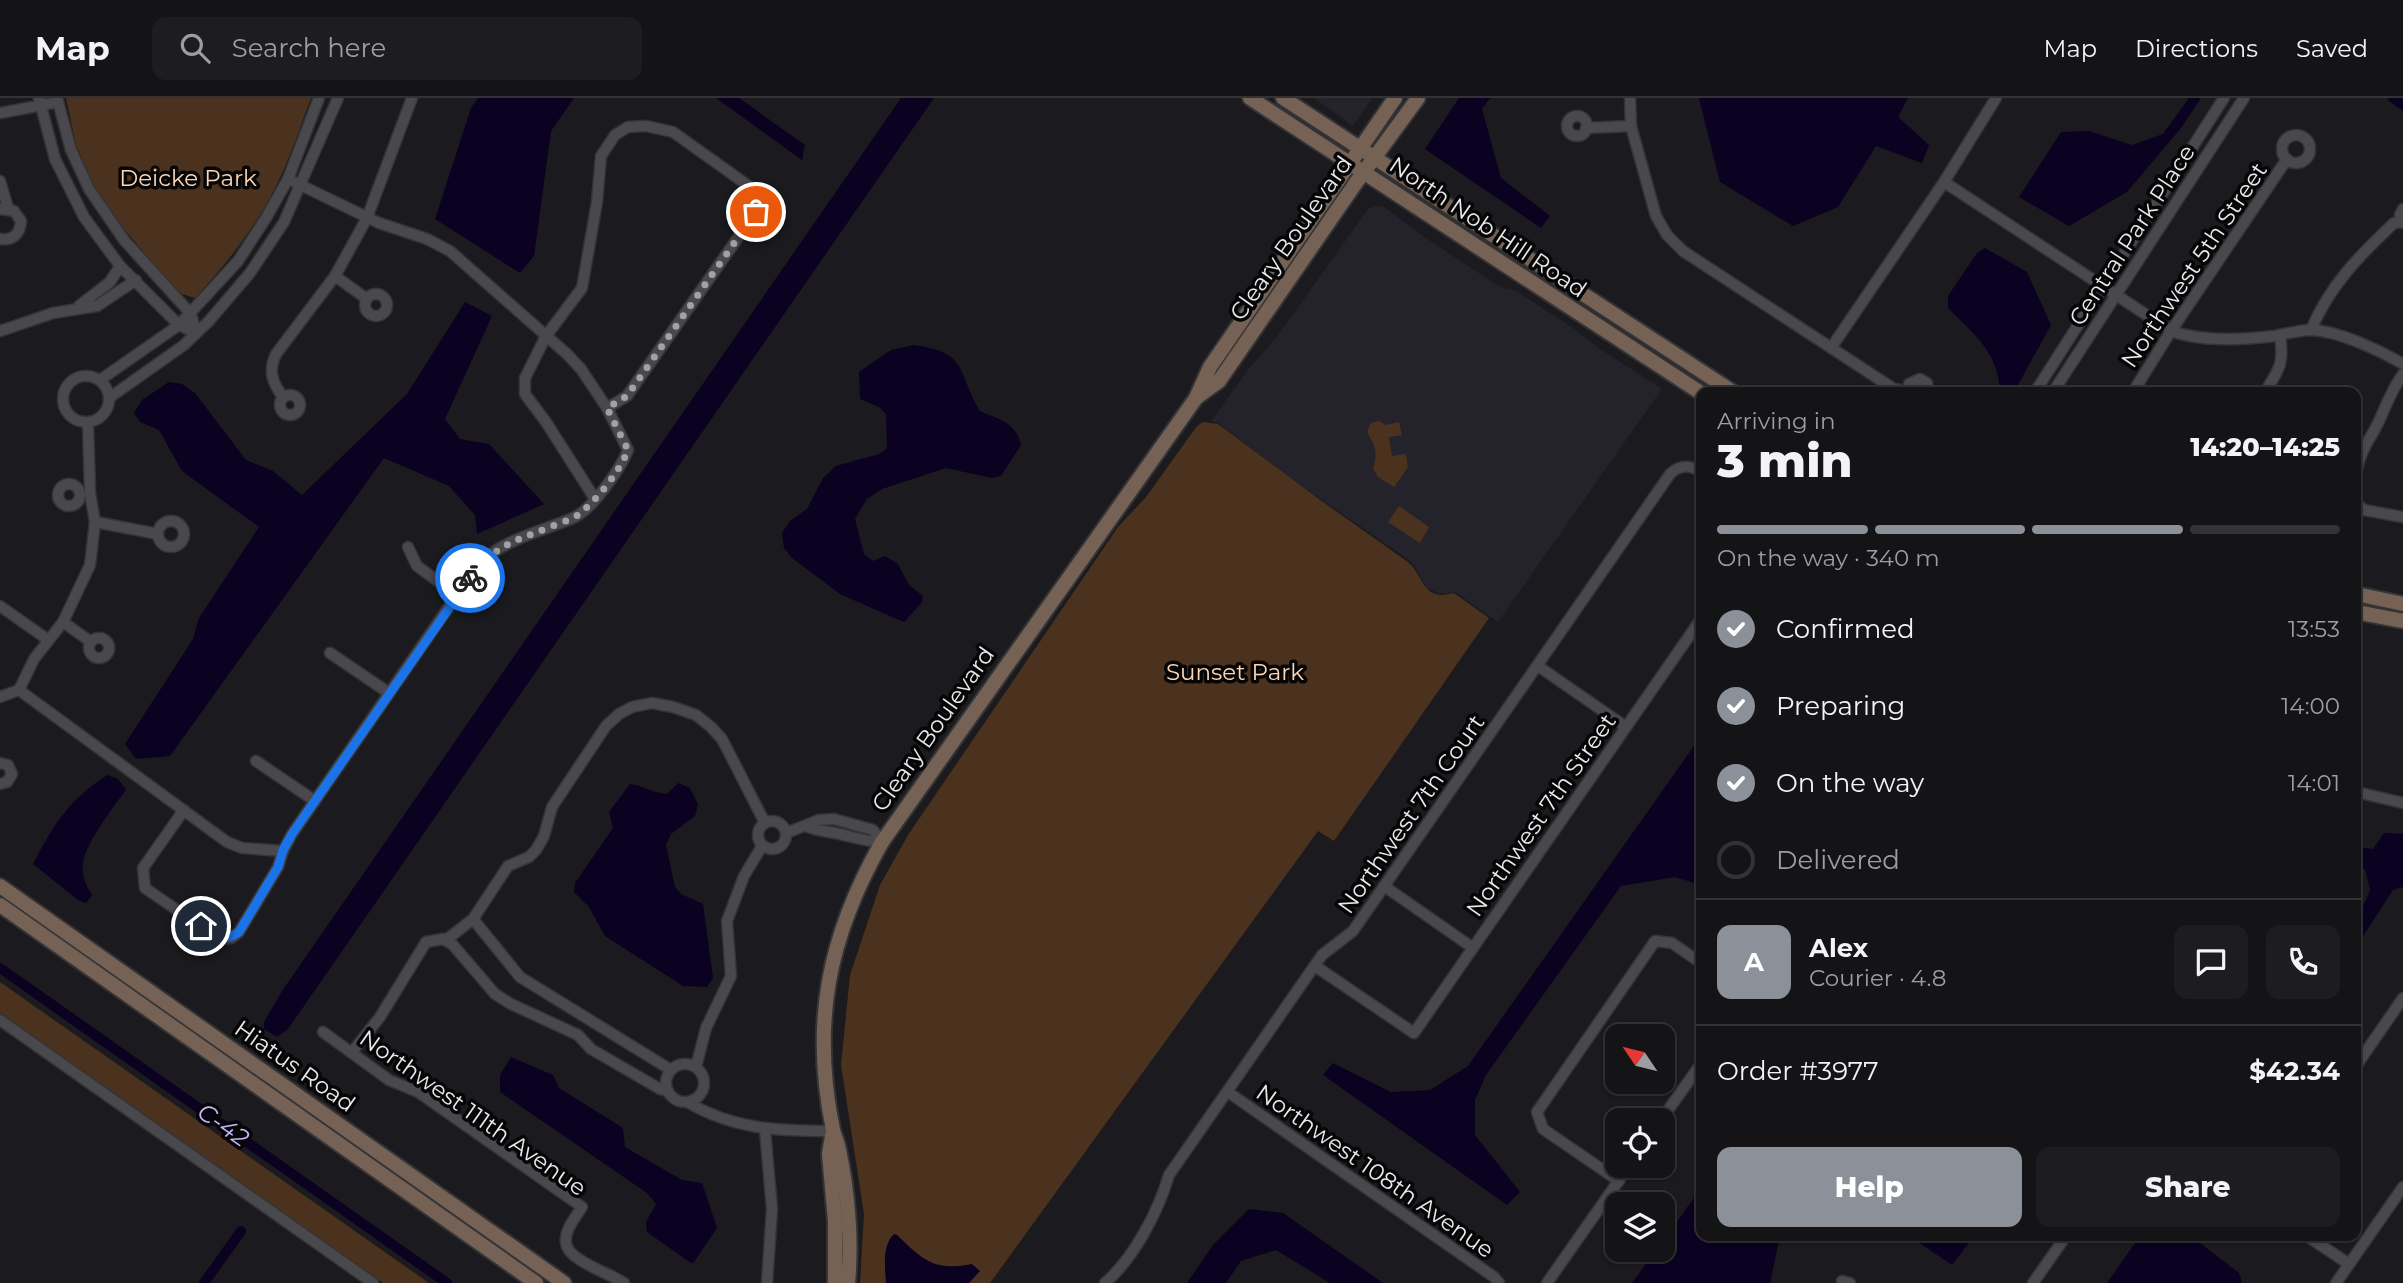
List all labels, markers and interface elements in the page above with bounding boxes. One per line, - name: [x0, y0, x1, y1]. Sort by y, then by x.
- search box: [152, 17, 642, 80]
- text: Map: [35, 28, 110, 68]
- icon: search: [176, 29, 214, 67]
- text: Search here: [232, 32, 386, 64]
- text: Map: [2044, 34, 2097, 63]
- text: Directions: [2135, 34, 2258, 63]
- text: Saved: [2296, 34, 2368, 63]
- street label: Central Park Place: [2063, 139, 2201, 331]
- street label: Cleary Boulevard: [1224, 150, 1358, 326]
- street label: North Nob Hill Road: [1384, 151, 1592, 303]
- street label: Northwest 5th Street: [2115, 157, 2273, 373]
- park label: Deicke Park: [119, 164, 257, 192]
- pin: [726, 182, 786, 242]
- icon: bag: [737, 193, 775, 231]
- text: Arriving in: [1717, 407, 1836, 435]
- text: 14:20–14:25: [2190, 431, 2340, 463]
- text: 3 min: [1717, 432, 1853, 489]
- courier: [435, 543, 505, 613]
- text: On the way · 340 m: [1717, 544, 1940, 572]
- icon: bike: [451, 559, 489, 597]
- icon: check: [1717, 610, 1755, 648]
- text: Confirmed: [1776, 613, 1915, 645]
- text: 13:53: [2288, 615, 2340, 643]
- street label: Cleary Boulevard: [866, 641, 1000, 817]
- park label: Sunset Park: [1166, 658, 1304, 686]
- icon: check: [1717, 687, 1755, 725]
- text: Preparing: [1776, 690, 1905, 722]
- text: 14:00: [2281, 692, 2340, 720]
- street label: Northwest 7th Street: [1460, 708, 1622, 922]
- street label: Northwest 7th Court: [1332, 709, 1490, 919]
- icon: check: [1717, 764, 1755, 802]
- text: On the way: [1776, 767, 1924, 799]
- text: 14:01: [2288, 769, 2340, 797]
- text: Delivered: [1776, 844, 1900, 876]
- pin: [171, 896, 231, 956]
- icon: home: [182, 907, 220, 945]
- button: chat: [2174, 925, 2248, 999]
- button: phone: [2266, 925, 2340, 999]
- text: Alex: [1809, 932, 1868, 964]
- text: A: [1744, 946, 1764, 978]
- text: Courier · 4.8: [1809, 964, 1946, 992]
- street label: Hiatus Road: [229, 1014, 361, 1118]
- street label: Northwest 111th Avenue: [354, 1024, 592, 1202]
- north arrow: [1605, 1024, 1675, 1094]
- map controls: [1605, 1024, 1675, 1262]
- text: Order #3977: [1717, 1055, 1879, 1087]
- text: $42.34: [2249, 1055, 2340, 1087]
- street label: Northwest 108th Avenue: [1251, 1078, 1499, 1264]
- water label: C-42: [192, 1097, 255, 1153]
- button: locate: [1605, 1108, 1675, 1178]
- button: Help: [1717, 1147, 2022, 1227]
- button: Share: [2036, 1147, 2340, 1227]
- button: layers: [1605, 1192, 1675, 1262]

